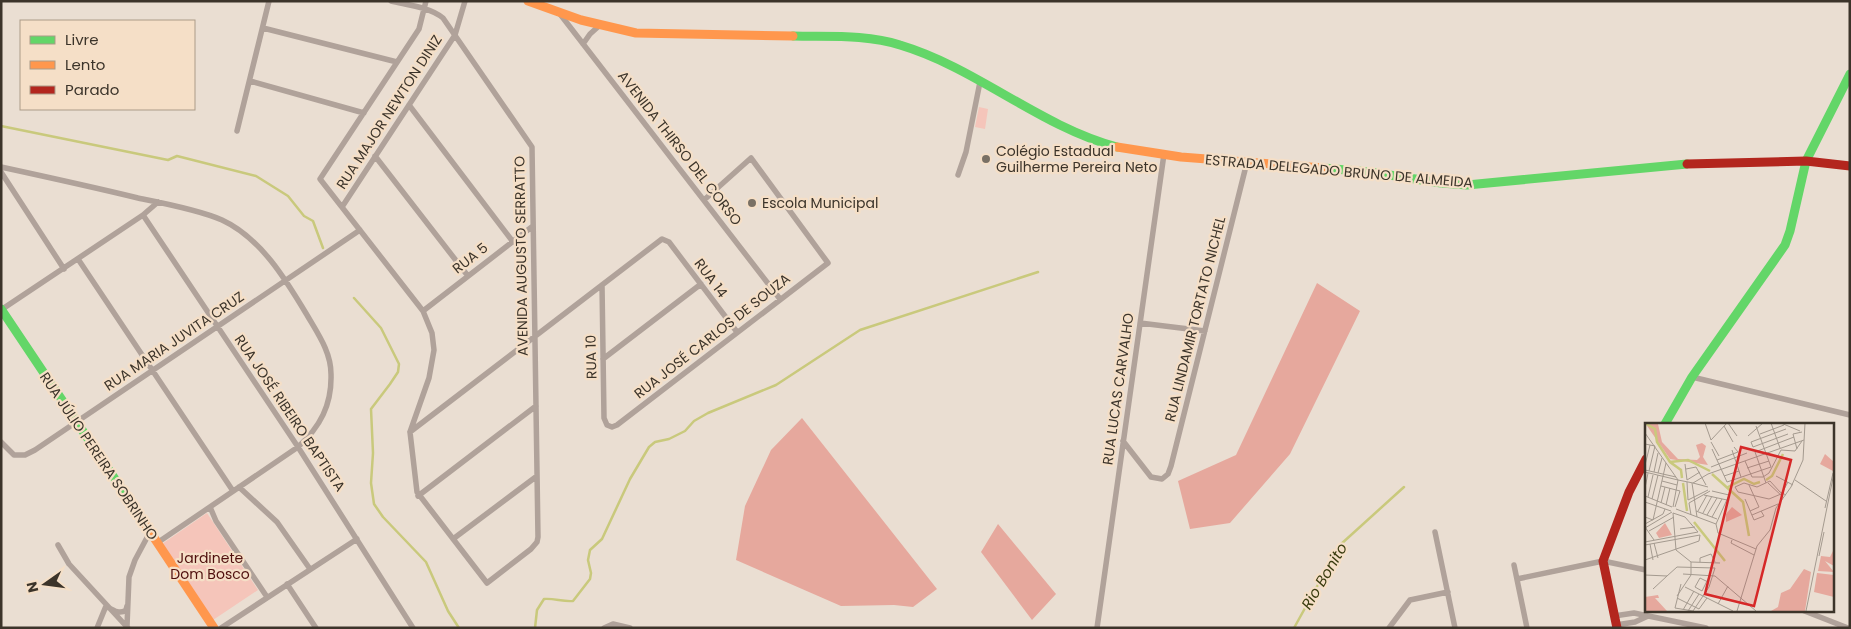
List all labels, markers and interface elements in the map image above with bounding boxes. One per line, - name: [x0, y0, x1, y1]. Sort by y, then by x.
- legend: [20, 20, 195, 110]
- text: Livre: [65, 29, 98, 50]
- street label: RUA MAJOR NEWTON DINIZ: [331, 31, 447, 193]
- text: Lento: [65, 54, 105, 75]
- street label: AVENIDA THIRSO DEL CORSO: [613, 67, 747, 229]
- text: Parado: [65, 79, 119, 100]
- place label: Colégio Estadual Guilherme Pereira Neto: [996, 141, 1158, 177]
- street label: ESTRADA DELEGADO BRUNO DE ALMEIDA: [1204, 149, 1474, 193]
- marker: Colégio Estadual Guilherme Pereira Neto: [980, 153, 992, 165]
- street label: AVENIDA AUGUSTO SERRATTO: [509, 156, 533, 356]
- place label: Escola Municipal: [762, 193, 878, 213]
- marker: Escola Municipal: [746, 197, 758, 209]
- street label: RUA LINDAMIR TORTATO NICHEL: [1160, 214, 1230, 424]
- street label: RUA 5: [448, 238, 492, 278]
- street label: RUA 14: [690, 254, 732, 302]
- street label: RUA JOSÉ CARLOS DE SOUZA: [630, 269, 794, 403]
- street label: RUA MARIA JUVITA CRUZ: [100, 287, 248, 395]
- street label: RUA LUCAS CARVALHO: [1097, 312, 1139, 466]
- street label: RUA JOSÉ RIBEIRO BAPTISTA: [230, 331, 350, 495]
- street label: RUA 10: [581, 335, 601, 379]
- street label: RUA JÚLIO PEREIRA SOBRINHO: [35, 368, 163, 544]
- inset map: [1645, 423, 1834, 612]
- water label: Rio Bonito: [1296, 539, 1352, 613]
- park label: Jardinete Dom Bosco: [170, 548, 250, 584]
- north arrow: [20, 559, 70, 609]
- text: N: [21, 580, 43, 595]

